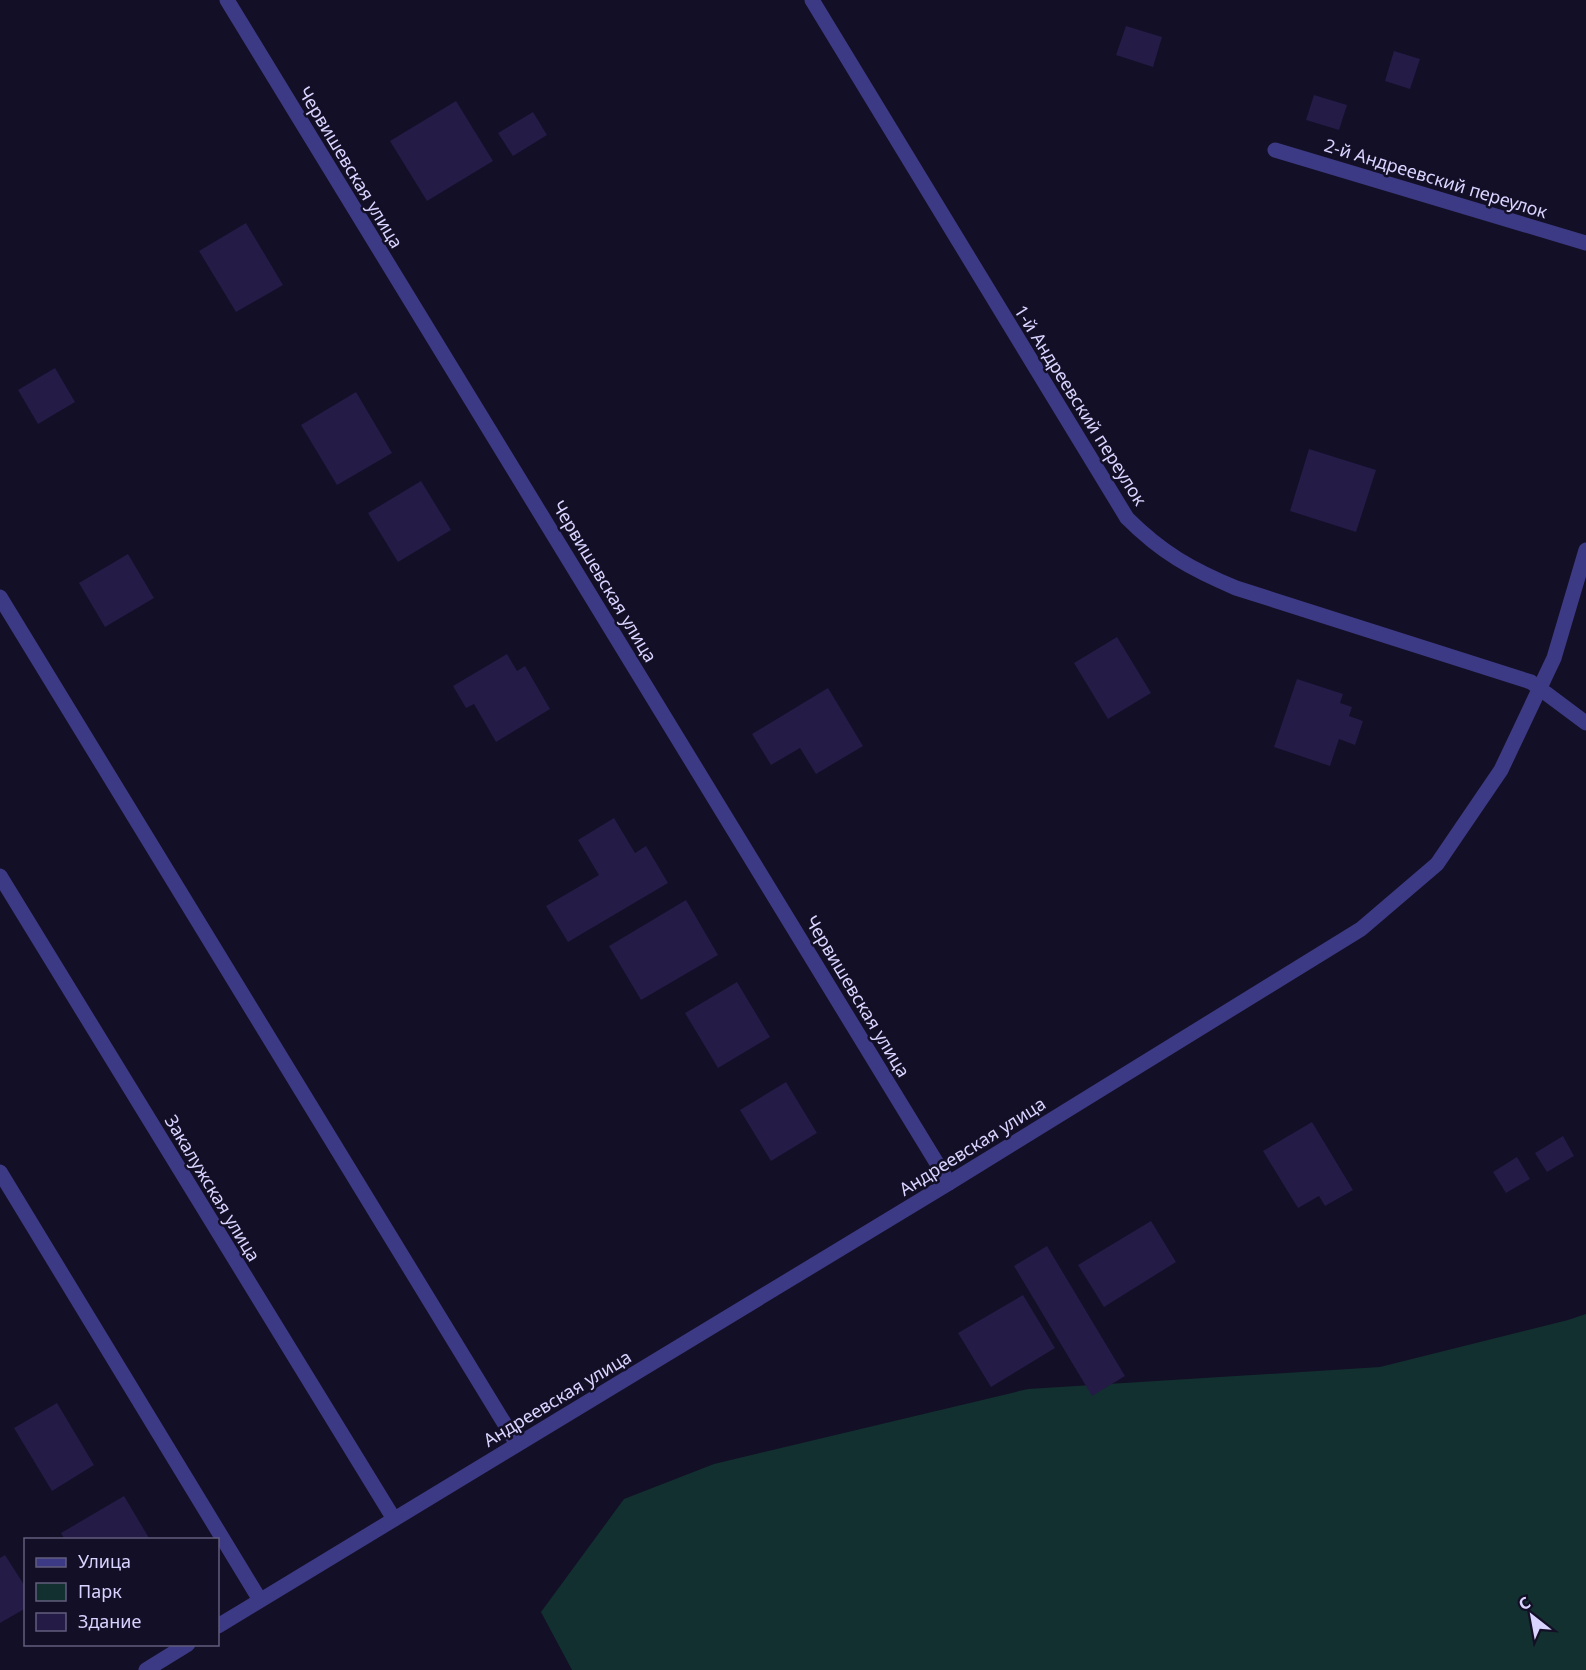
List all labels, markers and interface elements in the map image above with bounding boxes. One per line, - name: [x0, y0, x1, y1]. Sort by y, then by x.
- street label: Червишевская улица: [293, 82, 409, 252]
- street label: 2-й Андреевский переулок: [1322, 133, 1551, 224]
- street label: 1-й Андреевский переулок: [1009, 300, 1153, 510]
- street label: Червишевская улица: [547, 496, 663, 666]
- street label: Червишевская улица: [800, 911, 916, 1081]
- street label: Андреевская улица: [894, 1091, 1050, 1201]
- street label: Закалужская улица: [160, 1110, 266, 1266]
- street label: Андреевская улица: [479, 1344, 635, 1452]
- legend: [24, 1538, 219, 1646]
- text: Улица: [78, 1549, 131, 1573]
- text: Парк: [78, 1579, 122, 1603]
- north arrow: [1502, 1586, 1562, 1646]
- text: С: [1514, 1591, 1534, 1615]
- text: Здание: [78, 1609, 142, 1633]

